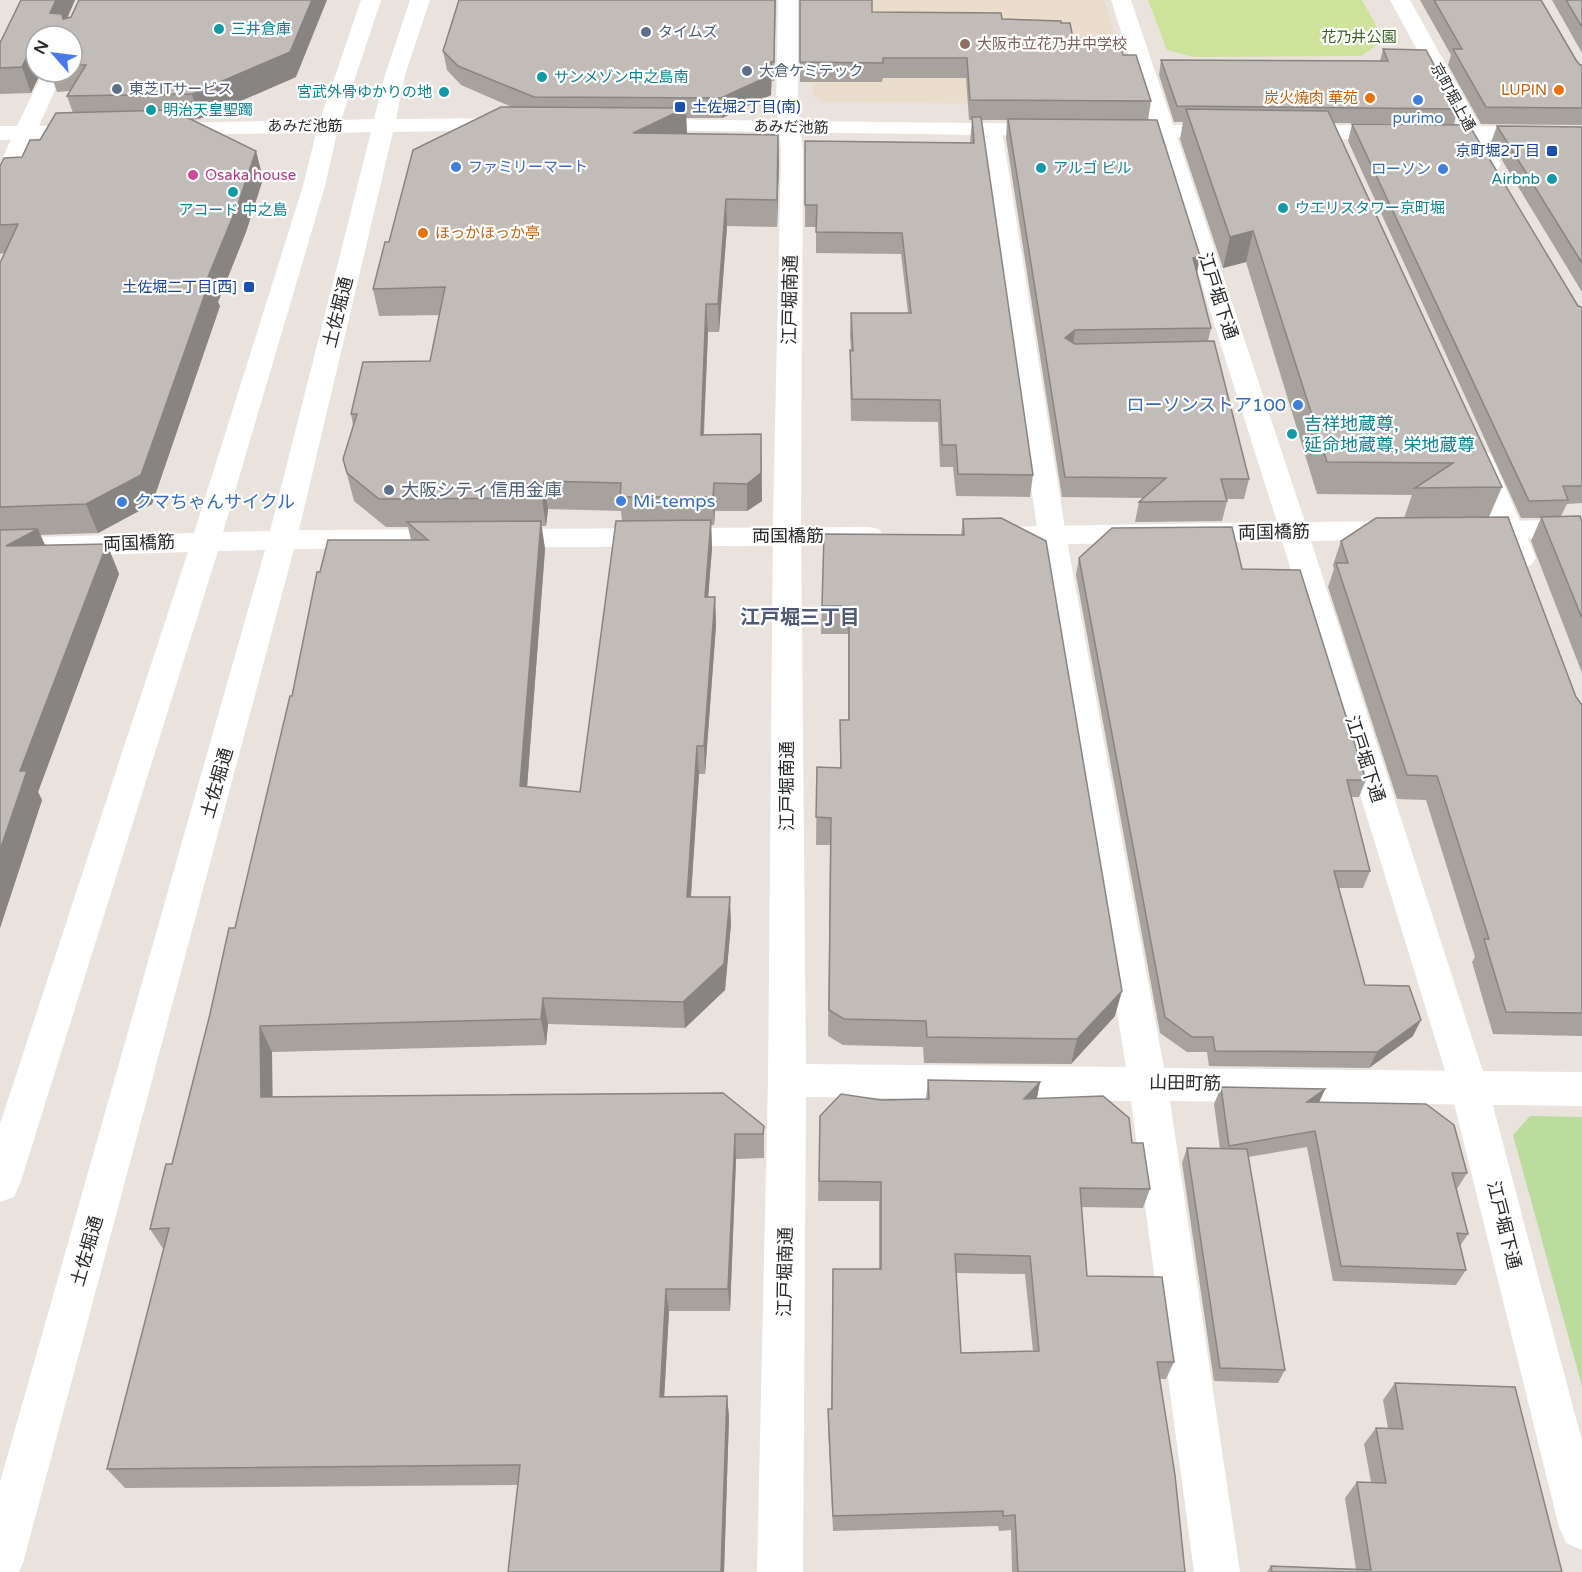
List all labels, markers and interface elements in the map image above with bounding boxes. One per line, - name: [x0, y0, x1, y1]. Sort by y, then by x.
- place label: 三井倉庫: [231, 20, 291, 38]
- marker: 三井倉庫: [212, 22, 226, 36]
- place label: タイムズ: [658, 23, 718, 41]
- north arrow: [24, 24, 84, 84]
- marker: タイムズ: [639, 25, 653, 39]
- park label: 花乃井公園: [1321, 28, 1397, 46]
- place label: 大阪市立花乃井中学校: [977, 35, 1127, 53]
- text: N: [30, 37, 53, 58]
- marker: 大阪市立花乃井中学校: [958, 37, 972, 51]
- street label: 京町堀上通: [1427, 60, 1479, 134]
- place label: 大倉ケミテック: [759, 62, 864, 80]
- marker: 大倉ケミテック: [740, 64, 754, 78]
- place label: サンメゾン中之島南: [554, 68, 689, 86]
- marker: サンメゾン中之島南: [535, 70, 549, 84]
- place label: 東芝ITサービス: [129, 80, 232, 98]
- place label: LUPIN: [1501, 81, 1547, 99]
- marker: 東芝ITサービス: [110, 82, 124, 96]
- place label: 宮武外骨ゆかりの地: [297, 83, 432, 101]
- marker: LUPIN: [1552, 83, 1566, 97]
- marker: 宮武外骨ゆかりの地: [437, 85, 451, 99]
- place label: 炭火焼肉 華苑: [1264, 89, 1358, 107]
- marker: 炭火焼肉 華苑: [1363, 91, 1377, 105]
- marker: purimo: [1411, 93, 1425, 107]
- place label: 土佐堀2丁目(南): [692, 98, 801, 116]
- marker: 土佐堀2丁目(南): [673, 100, 687, 114]
- place label: 明治天皇聖躅: [163, 101, 253, 119]
- marker: 明治天皇聖躅: [144, 103, 158, 117]
- place label: purimo: [1393, 109, 1443, 127]
- street label: あみだ池筋: [267, 117, 343, 135]
- street label: あみだ池筋: [753, 117, 829, 137]
- place label: 京町堀2丁目: [1456, 142, 1540, 160]
- marker: 京町堀2丁目: [1545, 144, 1559, 158]
- place label: ファミリーマート: [468, 158, 588, 176]
- place label: アルゴ ビル: [1053, 159, 1131, 177]
- marker: ファミリーマート: [449, 160, 463, 174]
- place label: ローソン: [1371, 160, 1431, 178]
- marker: アルゴ ビル: [1034, 161, 1048, 175]
- marker: ローソン: [1436, 162, 1450, 176]
- place label: Osaka house: [205, 166, 296, 184]
- marker: Osaka house: [186, 168, 200, 182]
- place label: Airbnb: [1491, 170, 1540, 188]
- marker: Airbnb: [1545, 172, 1559, 186]
- marker: アコード 中之島: [226, 185, 240, 199]
- place label: ウエリスタワー京町堀: [1295, 199, 1445, 217]
- place label: アコード 中之島: [179, 201, 287, 219]
- marker: ウエリスタワー京町堀: [1276, 201, 1290, 215]
- place label: ほっかほっか亭: [435, 224, 540, 242]
- marker: ほっかほっか亭: [416, 226, 430, 240]
- street label: 江戸堀下通: [1194, 250, 1242, 342]
- street label: 江戸堀南通: [778, 255, 802, 345]
- street label: 土佐堀通: [319, 274, 357, 350]
- place label: 土佐堀二丁目[西]: [122, 278, 237, 296]
- marker: 土佐堀二丁目[西]: [242, 280, 256, 294]
- place label: ローソンストア100: [1126, 394, 1286, 416]
- marker: ローソンストア100: [1291, 398, 1305, 412]
- place label: 吉祥地蔵尊, 延命地蔵尊, 栄地蔵尊: [1304, 413, 1475, 456]
- marker: 吉祥地蔵尊, 延命地蔵尊, 栄地蔵尊: [1285, 427, 1299, 441]
- place label: 大阪シティ信用金庫: [401, 479, 562, 501]
- marker: 大阪シティ信用金庫: [382, 483, 396, 497]
- place label: Mi-temps: [633, 490, 715, 512]
- place label: クマちゃんサイクル: [134, 491, 295, 513]
- marker: Mi-temps: [614, 494, 628, 508]
- marker: クマちゃんサイクル: [115, 495, 129, 509]
- street label: 両国橋筋: [1238, 520, 1310, 544]
- street label: 両国橋筋: [752, 525, 824, 547]
- street label: 両国橋筋: [103, 531, 175, 555]
- district label: 江戸堀三丁目: [740, 606, 860, 630]
- street label: 江戸堀下通: [1341, 713, 1389, 805]
- street label: 江戸堀南通: [776, 741, 798, 831]
- street label: 土佐堀通: [197, 745, 237, 821]
- street label: 山田町筋: [1149, 1071, 1221, 1095]
- street label: 江戸堀下通: [1482, 1179, 1526, 1271]
- street label: 土佐堀通: [67, 1213, 107, 1289]
- street label: 江戸堀南通: [773, 1227, 797, 1317]

